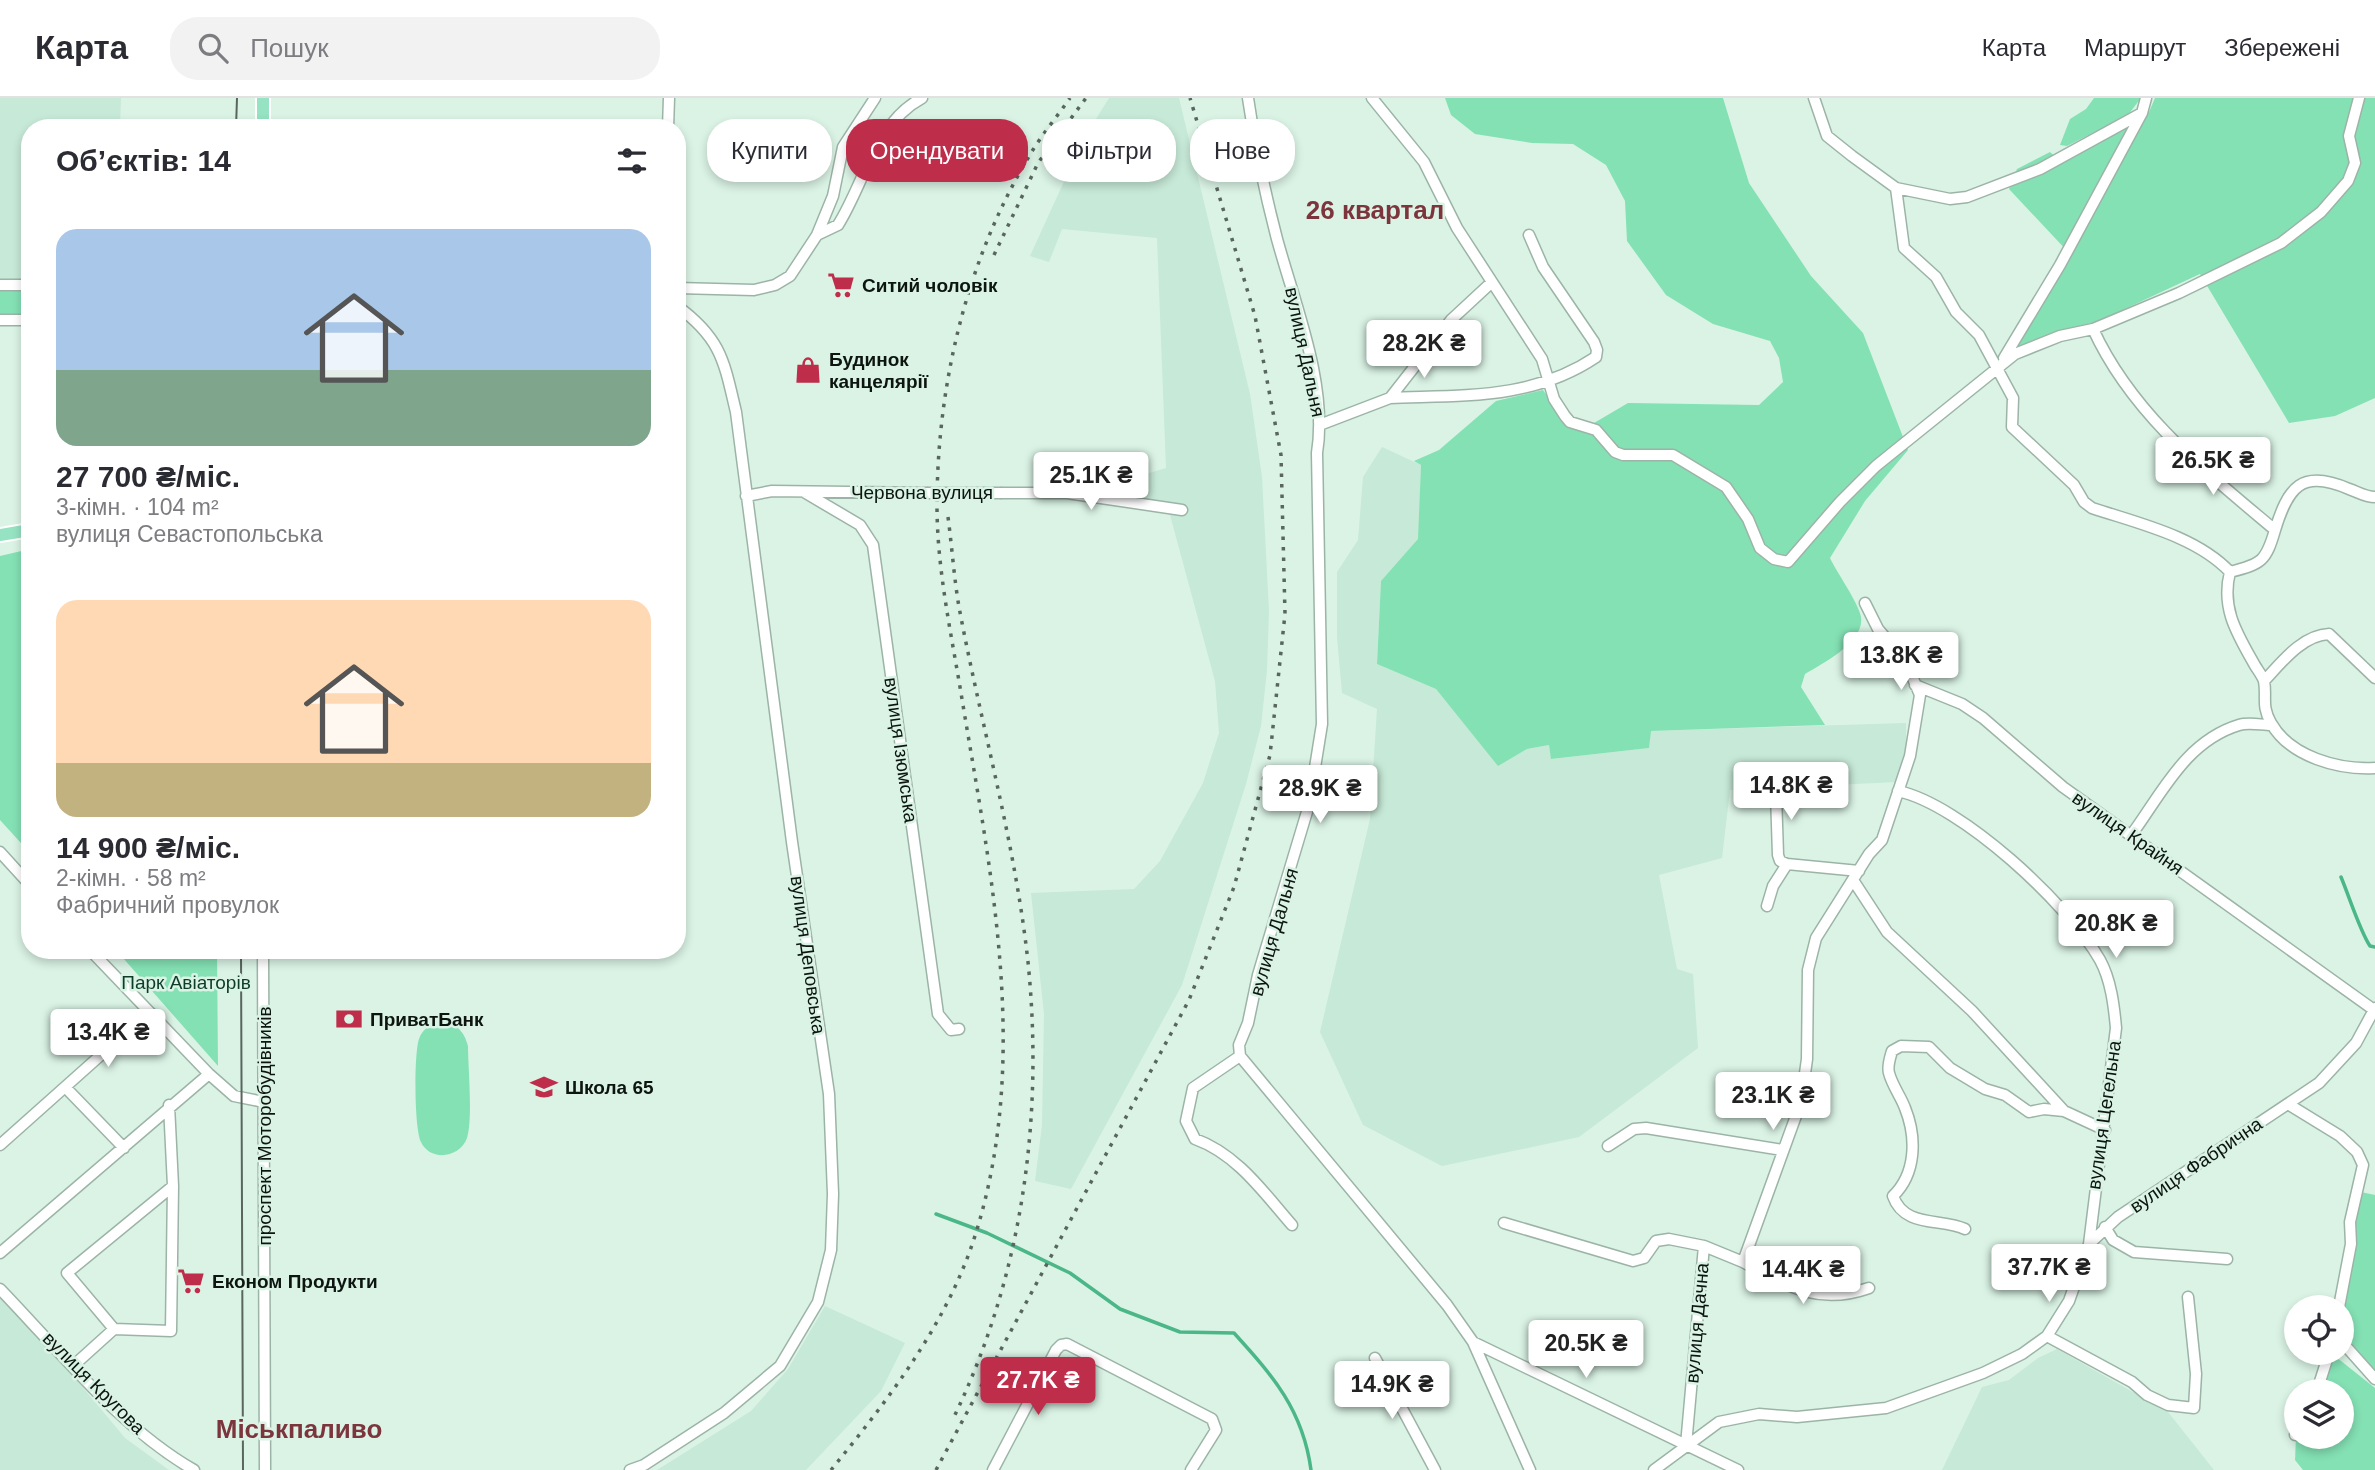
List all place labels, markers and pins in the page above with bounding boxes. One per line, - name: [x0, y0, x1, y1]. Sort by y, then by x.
- supermarket icon: Ситий чоловік: [826, 270, 856, 300]
- place label: Ситий чоловік: [862, 275, 998, 296]
- pin: 28.2K ₴: [1359, 320, 1489, 380]
- place label: Будинок канцелярії: [829, 349, 929, 392]
- shop icon: Будинок канцелярії: [793, 355, 823, 385]
- pin: 26.5K ₴: [2148, 438, 2278, 497]
- pin: 25.1K ₴: [1026, 452, 1156, 512]
- pin: 13.8K ₴: [1836, 632, 1966, 692]
- pin: 14.8K ₴: [1726, 762, 1856, 822]
- pin: 28.9K ₴: [1255, 766, 1385, 825]
- pin: 20.8K ₴: [2051, 900, 2181, 960]
- bank icon: ПриватБанк: [334, 1004, 364, 1034]
- place label: ПриватБанк: [370, 1009, 484, 1030]
- pin: 13.4K ₴: [43, 1010, 173, 1069]
- school or university icon: Школа 65: [529, 1072, 559, 1102]
- pin: 23.1K ₴: [1708, 1072, 1838, 1132]
- place label: Школа 65: [565, 1077, 654, 1098]
- pin: 37.7K ₴: [1984, 1244, 2114, 1304]
- pin: 14.4K ₴: [1738, 1246, 1868, 1306]
- supermarket icon: Економ Продукти: [176, 1266, 206, 1296]
- place label: Економ Продукти: [212, 1271, 378, 1292]
- pin: 20.5K ₴: [1521, 1320, 1651, 1380]
- pin: 27.7K ₴: [973, 1358, 1103, 1417]
- pin: 14.9K ₴: [1327, 1362, 1457, 1421]

